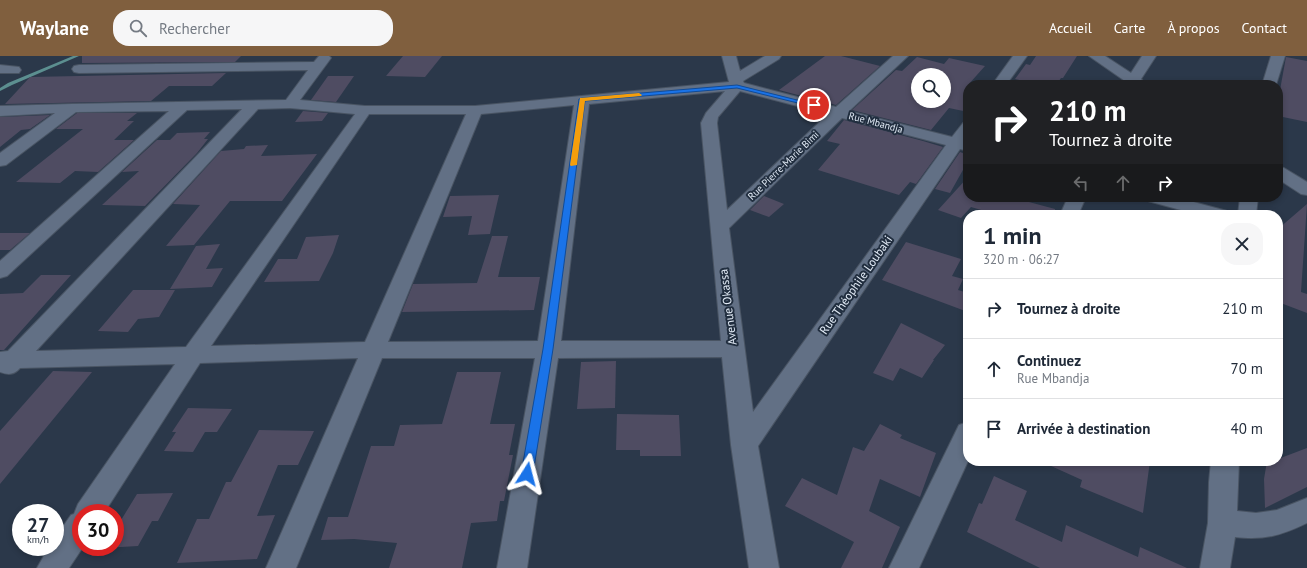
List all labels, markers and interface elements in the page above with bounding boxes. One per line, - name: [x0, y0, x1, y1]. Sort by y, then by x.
- search box: [113, 10, 393, 46]
- text: Waylane: [20, 16, 89, 40]
- icon: search: [127, 17, 149, 39]
- text: Rechercher: [159, 19, 230, 38]
- text: Accueil: [1049, 19, 1092, 37]
- text: Carte: [1114, 19, 1145, 37]
- text: À propos: [1167, 19, 1220, 37]
- text: Contact: [1242, 19, 1287, 37]
- map controls: [911, 68, 951, 108]
- button: search: [911, 68, 951, 108]
- pin: [797, 88, 831, 122]
- text: 210 m: [1049, 92, 1126, 129]
- icon: arrive: [803, 94, 825, 116]
- icon: right: [983, 96, 1035, 148]
- street label: Rue Mbandja: [847, 109, 905, 136]
- street label: Rue Pierre-Marie Bimi: [745, 128, 822, 203]
- text: Tournez à droite: [1049, 128, 1172, 151]
- icon: left: [1070, 172, 1092, 194]
- icon: ahead: [1112, 172, 1134, 194]
- icon: right: [1154, 172, 1176, 194]
- text: 1 min: [983, 220, 1042, 251]
- button: close: [1221, 223, 1263, 265]
- street label: Rue Théophile Loubaki: [816, 233, 895, 337]
- text: 320 m · 06:27: [983, 251, 1060, 268]
- street label: Avenue Okassa: [715, 268, 740, 346]
- icon: right: [983, 298, 1005, 320]
- text: Tournez à droite: [1017, 299, 1120, 318]
- text: 210 m: [1222, 299, 1263, 318]
- text: Continuez: [1017, 351, 1081, 370]
- icon: ahead: [983, 358, 1005, 380]
- text: 70 m: [1230, 359, 1263, 378]
- text: Rue Mbandja: [1017, 370, 1089, 387]
- icon: arrive: [983, 418, 1005, 440]
- text: Arrivée à destination: [1017, 419, 1150, 438]
- text: 40 m: [1230, 419, 1263, 438]
- position arrow: [506, 453, 548, 495]
- speed limit sign: 30: [72, 504, 124, 556]
- text: 27: [27, 512, 49, 538]
- text: km/h: [27, 533, 49, 546]

